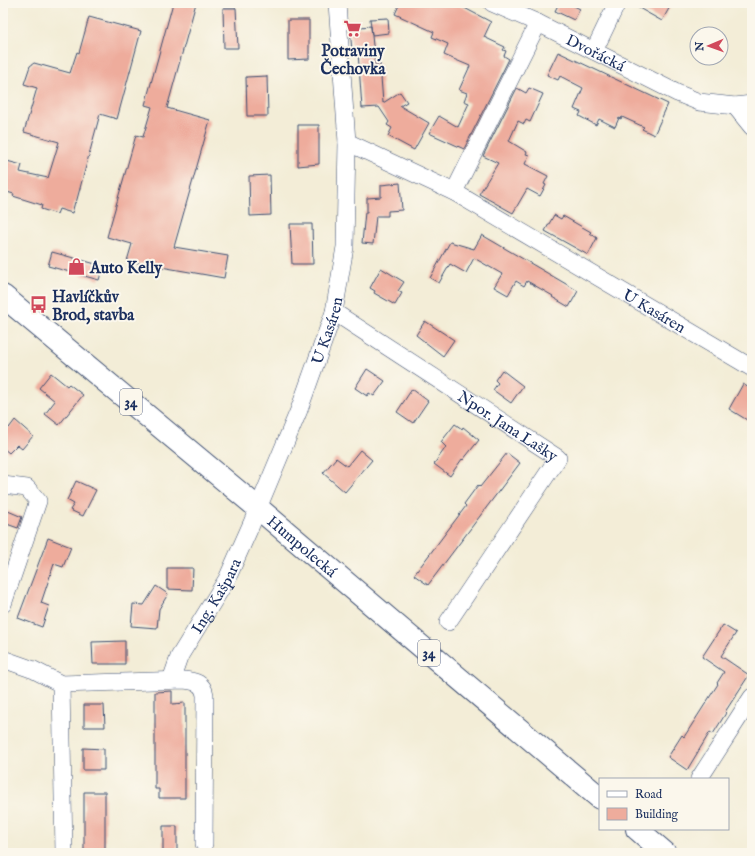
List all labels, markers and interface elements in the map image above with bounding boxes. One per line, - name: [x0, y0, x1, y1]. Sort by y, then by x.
- supermarket icon: Potraviny Čechovka: [343, 19, 363, 39]
- north arrow: [689, 26, 729, 66]
- street label: Dvořácká: [562, 31, 628, 77]
- text: N: [693, 41, 707, 52]
- place label: Potraviny Čechovka: [321, 42, 387, 80]
- shop icon: Auto Kelly: [67, 257, 87, 277]
- place label: Auto Kelly: [89, 259, 163, 279]
- street label: U Kasáren: [618, 286, 689, 339]
- place label: Havlíčkův Brod, stavba: [52, 288, 135, 326]
- bus stop icon: Havlíčkův Brod, stavba: [29, 295, 49, 315]
- street label: U Kasáren: [308, 295, 348, 367]
- street label: Npor. Jana Lašky: [453, 387, 561, 467]
- road number: 34: [120, 389, 142, 415]
- street label: Humpolecká: [262, 512, 340, 583]
- street label: Ing. Kašpara: [188, 556, 247, 638]
- road number: 34: [418, 640, 440, 666]
- legend: [599, 778, 729, 830]
- text: Road: [635, 787, 663, 802]
- text: Building: [635, 807, 679, 822]

